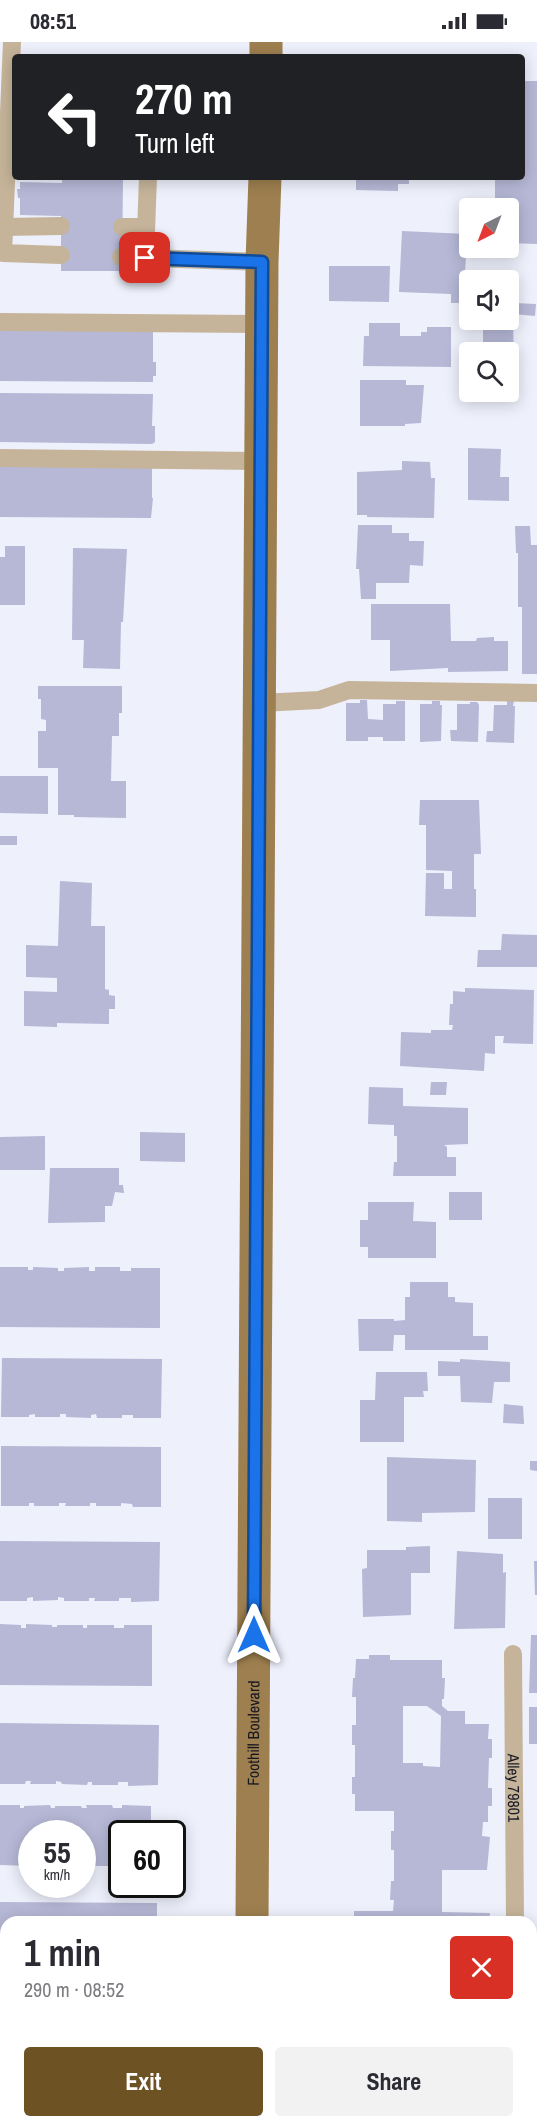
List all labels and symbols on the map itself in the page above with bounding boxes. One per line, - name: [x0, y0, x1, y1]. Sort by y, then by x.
- north arrow: [459, 198, 519, 258]
- pin: [119, 232, 170, 283]
- position arrow: [222, 1603, 286, 1667]
- street label: Foothill Boulevard: [242, 1680, 264, 1786]
- street label: Alley 79801: [503, 1753, 525, 1823]
- speed limit sign: 60: [108, 1820, 186, 1898]

